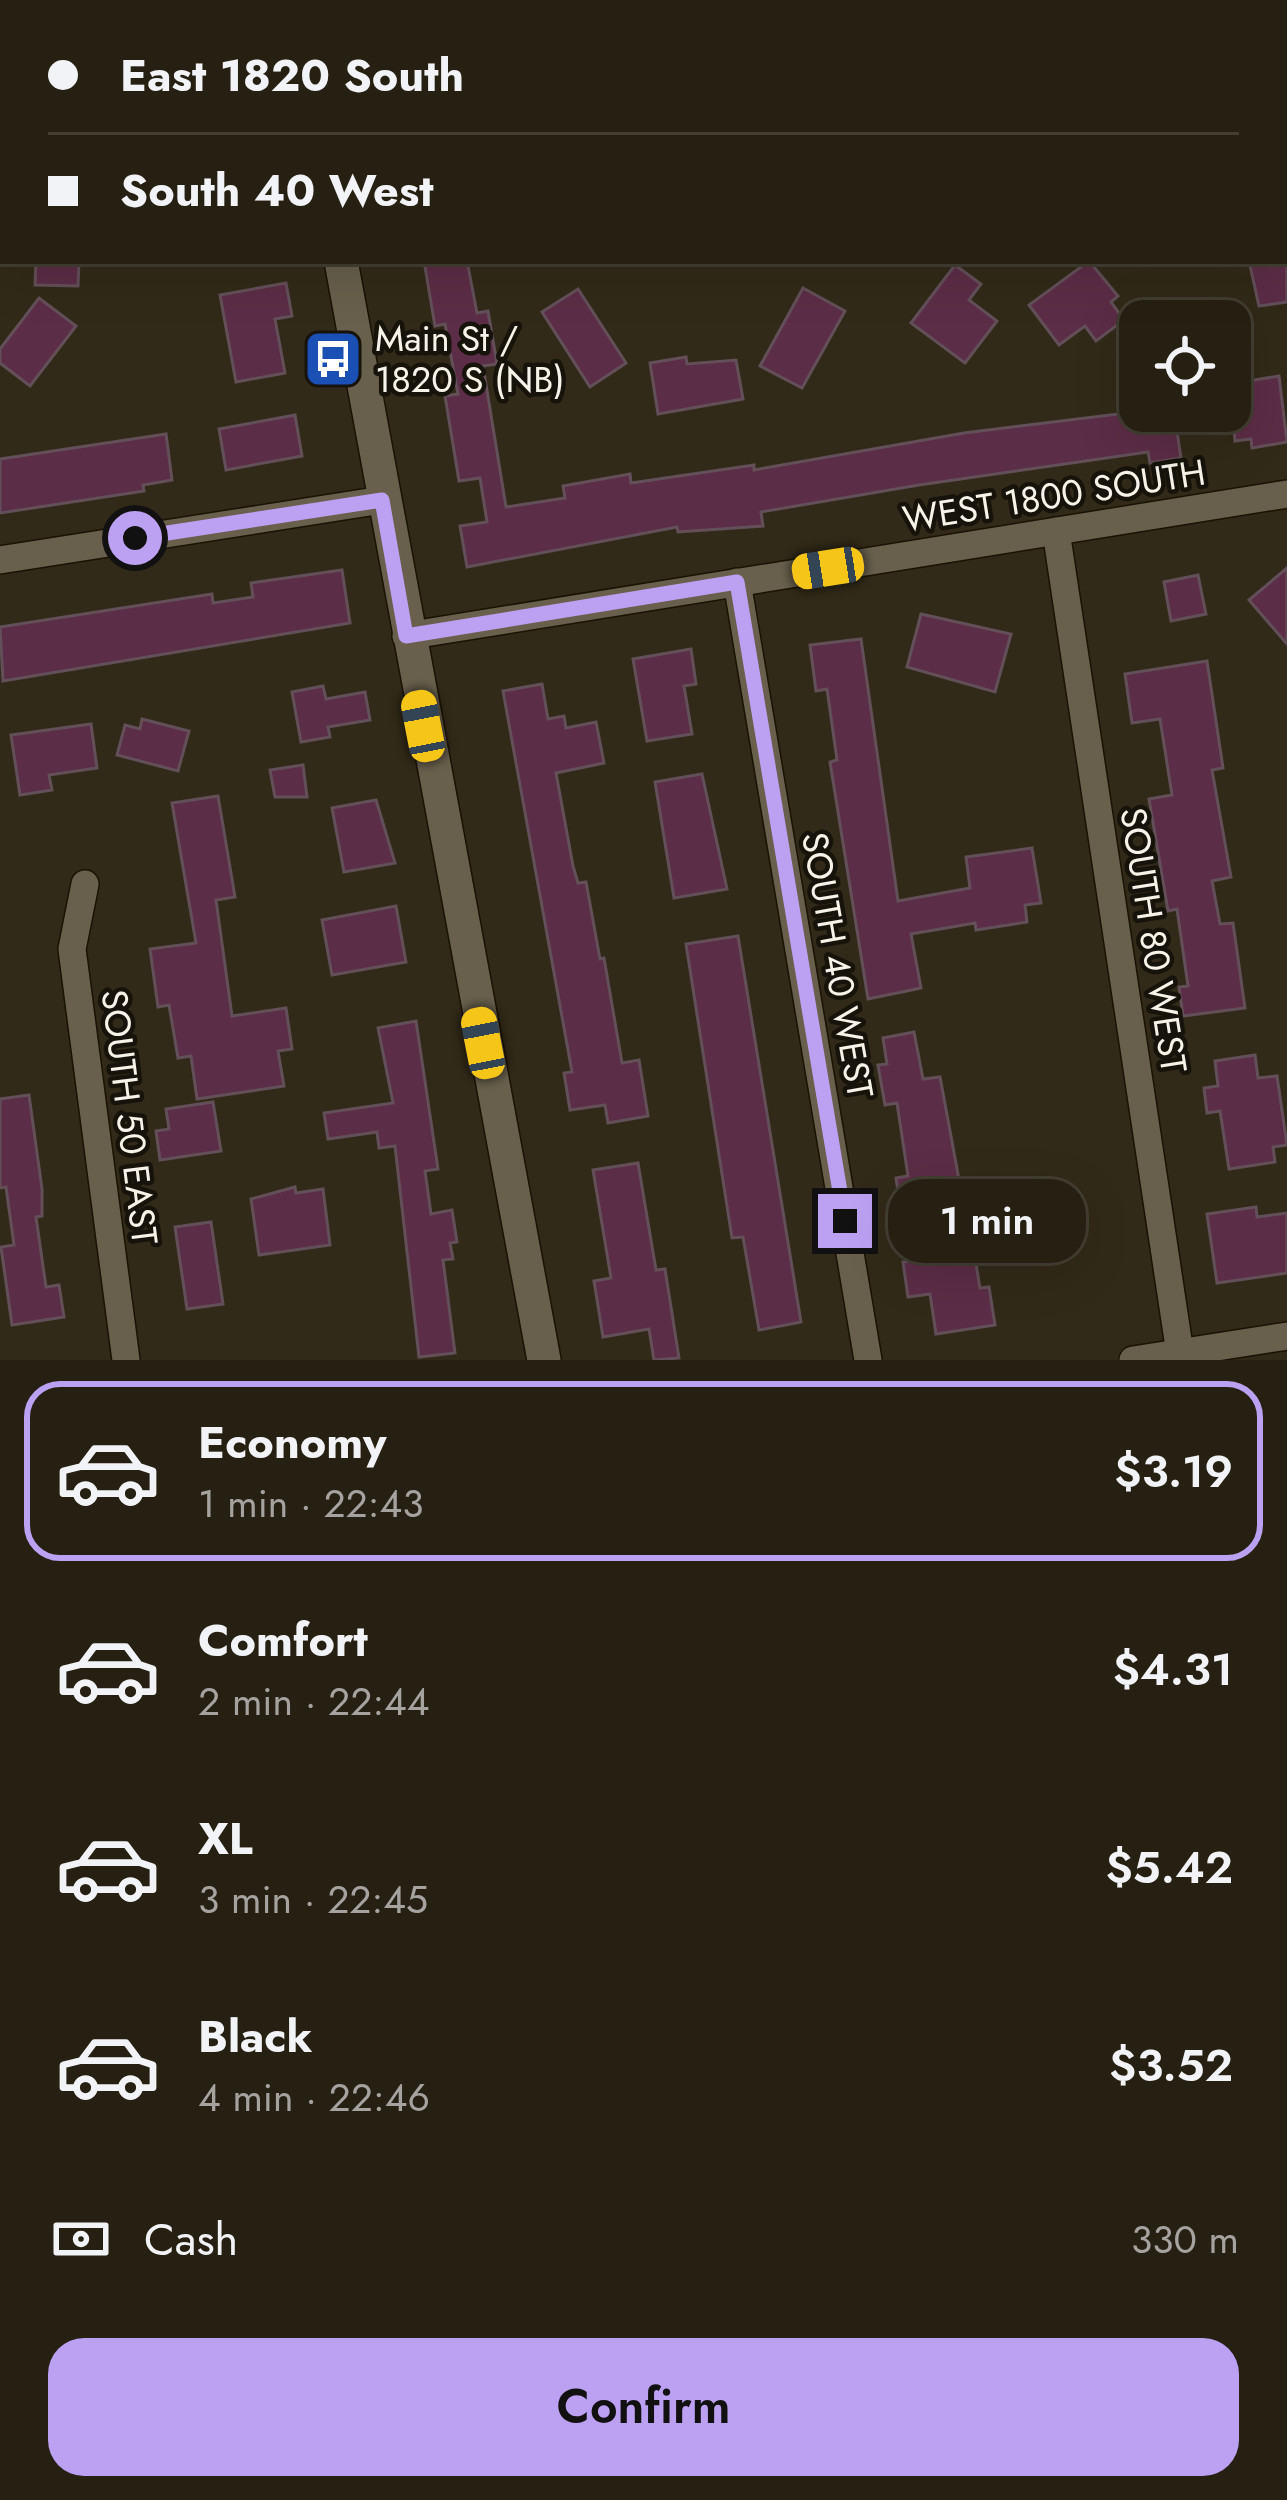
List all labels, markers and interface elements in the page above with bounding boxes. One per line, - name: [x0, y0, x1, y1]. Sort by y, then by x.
- text: East 1820 South: [120, 43, 464, 108]
- text: South 40 West: [120, 158, 434, 223]
- map controls: [1119, 300, 1251, 432]
- button: locate: [1119, 300, 1251, 432]
- place label: Main St / 1820 S (NB): [375, 312, 565, 405]
- bus stop icon: Main St / 1820 S (NB): [302, 328, 364, 390]
- street label: WEST 1800 SOUTH: [899, 445, 1209, 545]
- route start: [108, 511, 162, 565]
- car: [790, 545, 866, 591]
- car: [398, 687, 448, 765]
- street label: SOUTH 80 WEST: [1107, 804, 1201, 1077]
- street label: SOUTH 40 WEST: [789, 828, 887, 1102]
- street label: SOUTH 50 EAST: [89, 986, 171, 1248]
- car: [458, 1004, 508, 1082]
- callout: 1 min: [887, 1179, 1085, 1263]
- text: 1 min: [940, 1192, 1034, 1249]
- route end: [818, 1194, 872, 1248]
- text: Economy: [198, 1410, 386, 1475]
- icon: car: [54, 1417, 162, 1525]
- text: $3.19: [1114, 1439, 1233, 1504]
- text: 1 min · 22:43: [198, 1475, 424, 1532]
- text: Comfort: [198, 1608, 368, 1673]
- icon: car: [54, 1615, 162, 1723]
- text: $4.31: [1113, 1637, 1233, 1702]
- text: 2 min · 22:44: [198, 1673, 430, 1730]
- text: XL: [198, 1806, 253, 1871]
- icon: car: [54, 1813, 162, 1921]
- text: $5.42: [1105, 1835, 1233, 1900]
- text: 3 min · 22:45: [198, 1871, 428, 1928]
- text: Black: [198, 2004, 312, 2069]
- icon: car: [54, 2011, 162, 2119]
- text: $3.52: [1109, 2033, 1233, 2098]
- text: 4 min · 22:46: [198, 2069, 430, 2126]
- icon: cash: [48, 2206, 114, 2272]
- text: Cash: [144, 2207, 238, 2272]
- text: 330 m: [1131, 2211, 1239, 2268]
- button: Confirm: [48, 2338, 1239, 2476]

